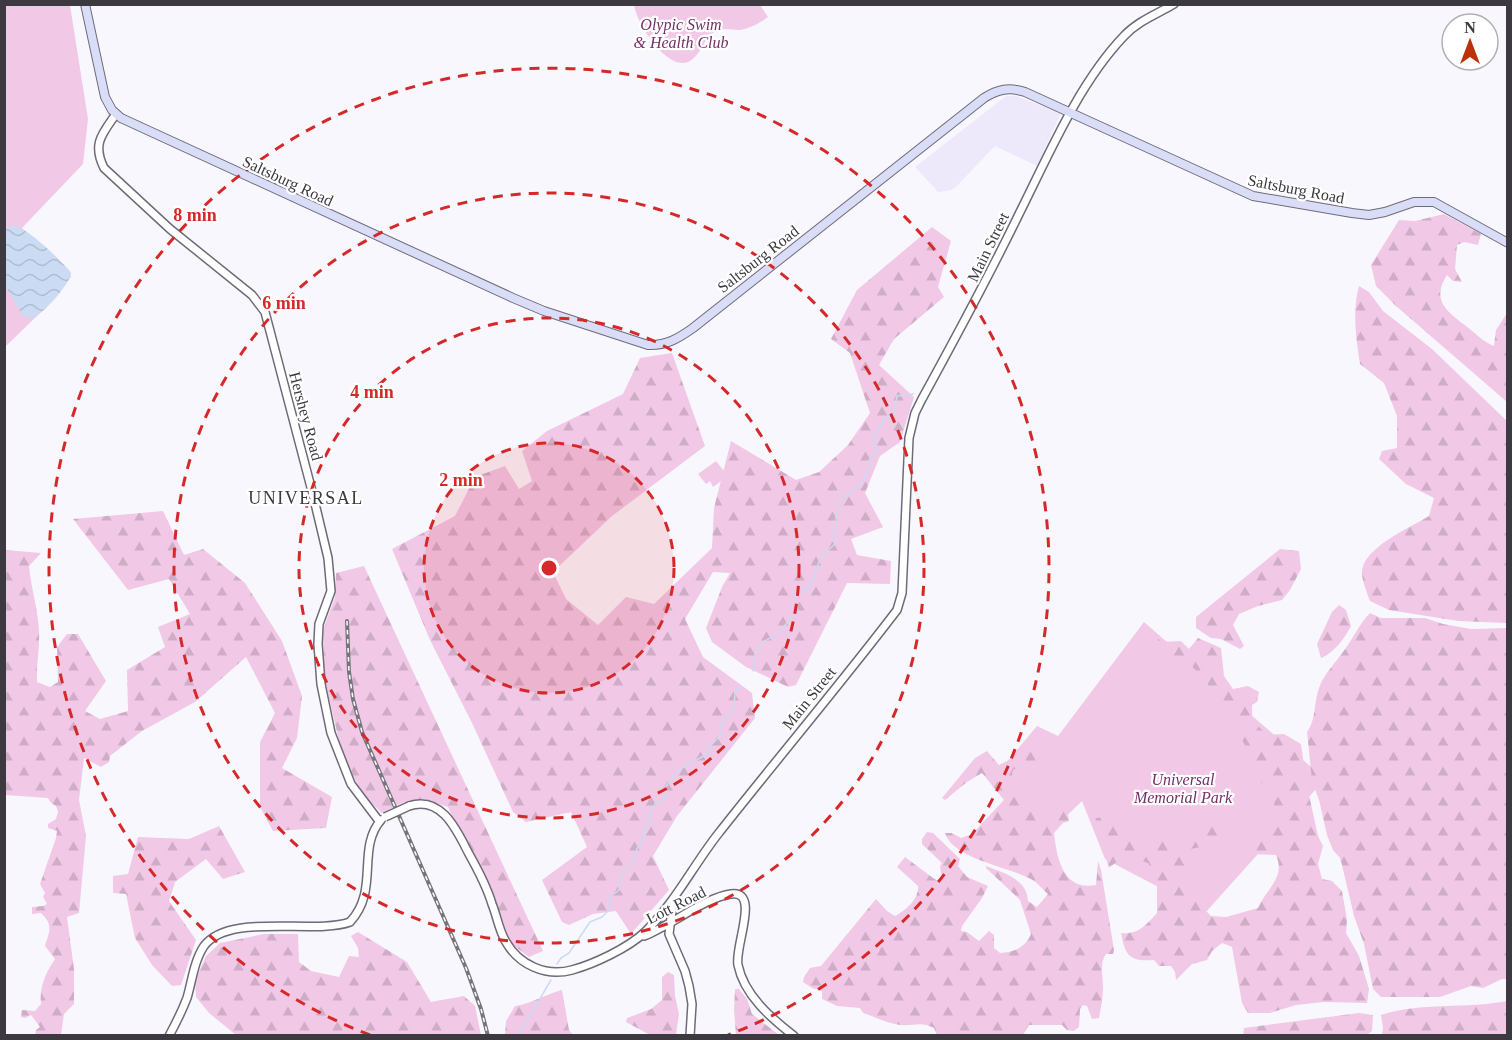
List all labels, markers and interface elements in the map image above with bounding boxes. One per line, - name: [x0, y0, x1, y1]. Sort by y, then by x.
- north arrow: [1440, 12, 1500, 72]
- park label: Olypic Swim & Health Club: [633, 16, 729, 51]
- text: N: [1464, 19, 1476, 36]
- street label: Saltsburg Road: [240, 153, 336, 210]
- street label: Saltsburg Road: [1246, 171, 1346, 208]
- text: 8 min: [173, 205, 217, 225]
- street label: Main Street: [964, 209, 1012, 284]
- street label: Saltsburg Road: [714, 222, 802, 297]
- text: 6 min: [262, 293, 306, 313]
- street label: Hershey Road: [285, 370, 326, 462]
- text: 4 min: [350, 382, 394, 402]
- text: 2 min: [439, 470, 483, 490]
- district label: UNIVERSAL: [248, 488, 364, 508]
- centre of rings: [539, 558, 559, 578]
- street label: Main Street: [779, 663, 840, 733]
- park label: Universal Memorial Park: [1133, 771, 1233, 806]
- street label: Lott Road: [643, 883, 709, 927]

